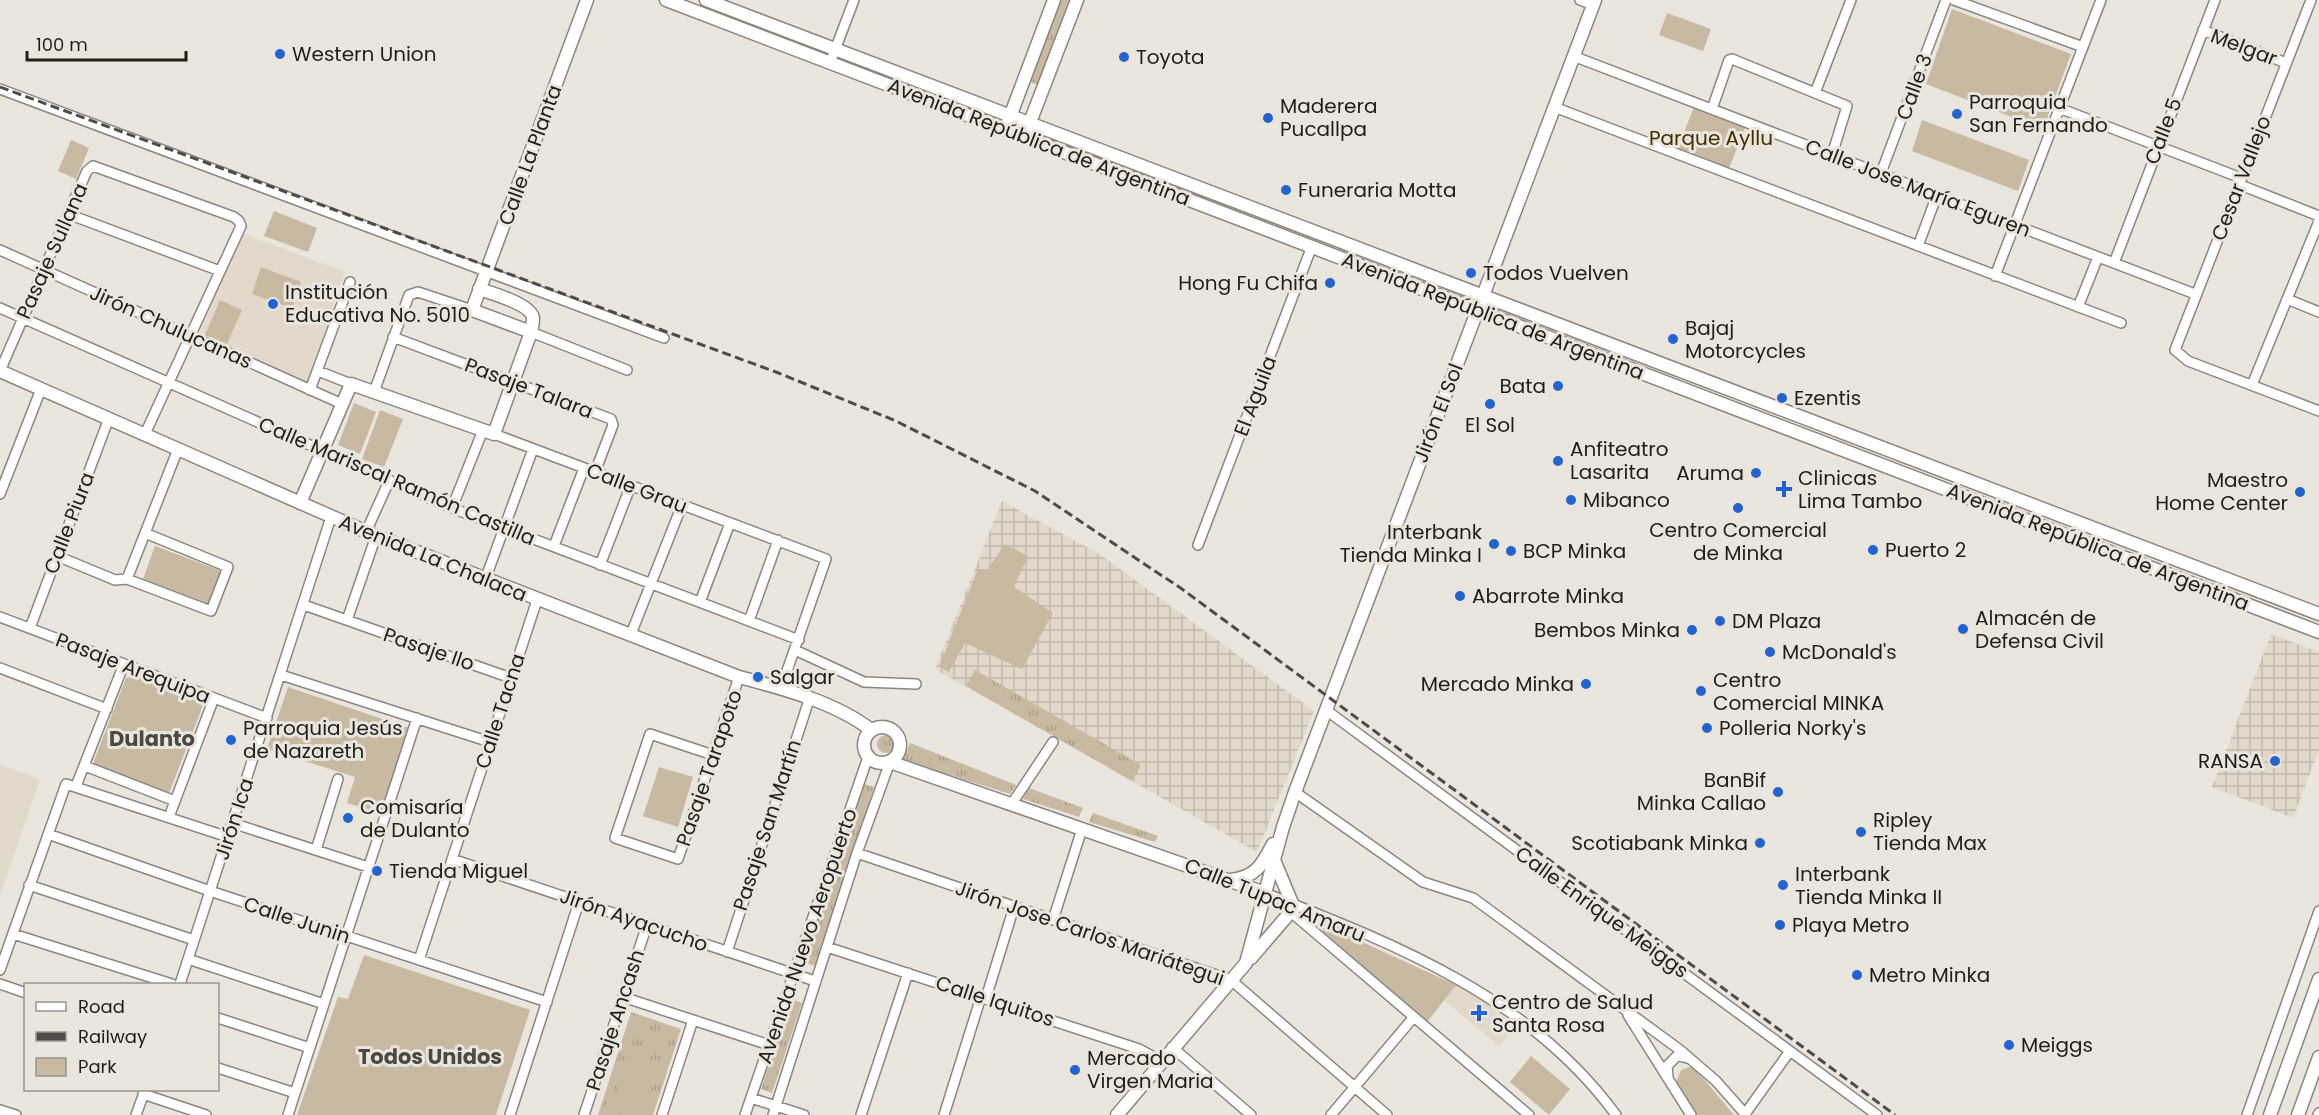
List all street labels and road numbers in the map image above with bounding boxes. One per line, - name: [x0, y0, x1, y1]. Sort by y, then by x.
- street label: Melgar: [2207, 22, 2281, 72]
- street label: Calle 3: [1889, 50, 1939, 124]
- street label: Avenida República de Argentina: [884, 71, 1194, 213]
- street label: Calle La Planta: [492, 81, 568, 229]
- street label: Calle 5: [2138, 94, 2188, 168]
- street label: Cesar Vallejo: [2204, 112, 2278, 244]
- street label: Calle Jose María Eguren: [1801, 132, 2035, 244]
- street label: Pasaje Sullana: [10, 179, 94, 323]
- street label: Avenida República de Argentina: [1338, 245, 1648, 387]
- street label: Jirón Chulucanas: [85, 279, 257, 375]
- street label: Pasaje Talara: [461, 351, 597, 425]
- street label: El Aguila: [1227, 352, 1283, 440]
- street label: Jirón El Sol: [1406, 359, 1470, 467]
- street label: Calle Mariscal Ramón Castilla: [254, 410, 540, 552]
- street label: Calle Grau: [583, 456, 691, 520]
- street label: Calle Piura: [37, 468, 101, 578]
- street label: Avenida República de Argentina: [1943, 476, 2253, 618]
- street label: Avenida La Chalaca: [335, 507, 531, 609]
- street label: Pasaje Ilo: [380, 620, 478, 678]
- street label: Pasaje Arequipa: [52, 626, 214, 710]
- street label: Calle Tacna: [468, 650, 532, 772]
- street label: Pasaje Tarapoto: [669, 686, 749, 850]
- street label: Pasaje San Martín: [726, 736, 808, 914]
- street label: Jirón Ica: [208, 774, 260, 864]
- street label: Avenida Nuevo Aeropuerto: [750, 805, 864, 1067]
- street label: Calle Enrique Meiggs: [1510, 840, 1694, 984]
- street label: Calle Tupac Amaru: [1180, 851, 1370, 949]
- street label: Jirón Jose Carlos Mariátegui: [952, 874, 1228, 992]
- street label: Jirón Ayacucho: [556, 882, 712, 958]
- street label: Calle Junin: [240, 890, 354, 950]
- street label: Pasaje Ancash: [579, 946, 651, 1094]
- street label: Calle Iquitos: [932, 969, 1058, 1033]

